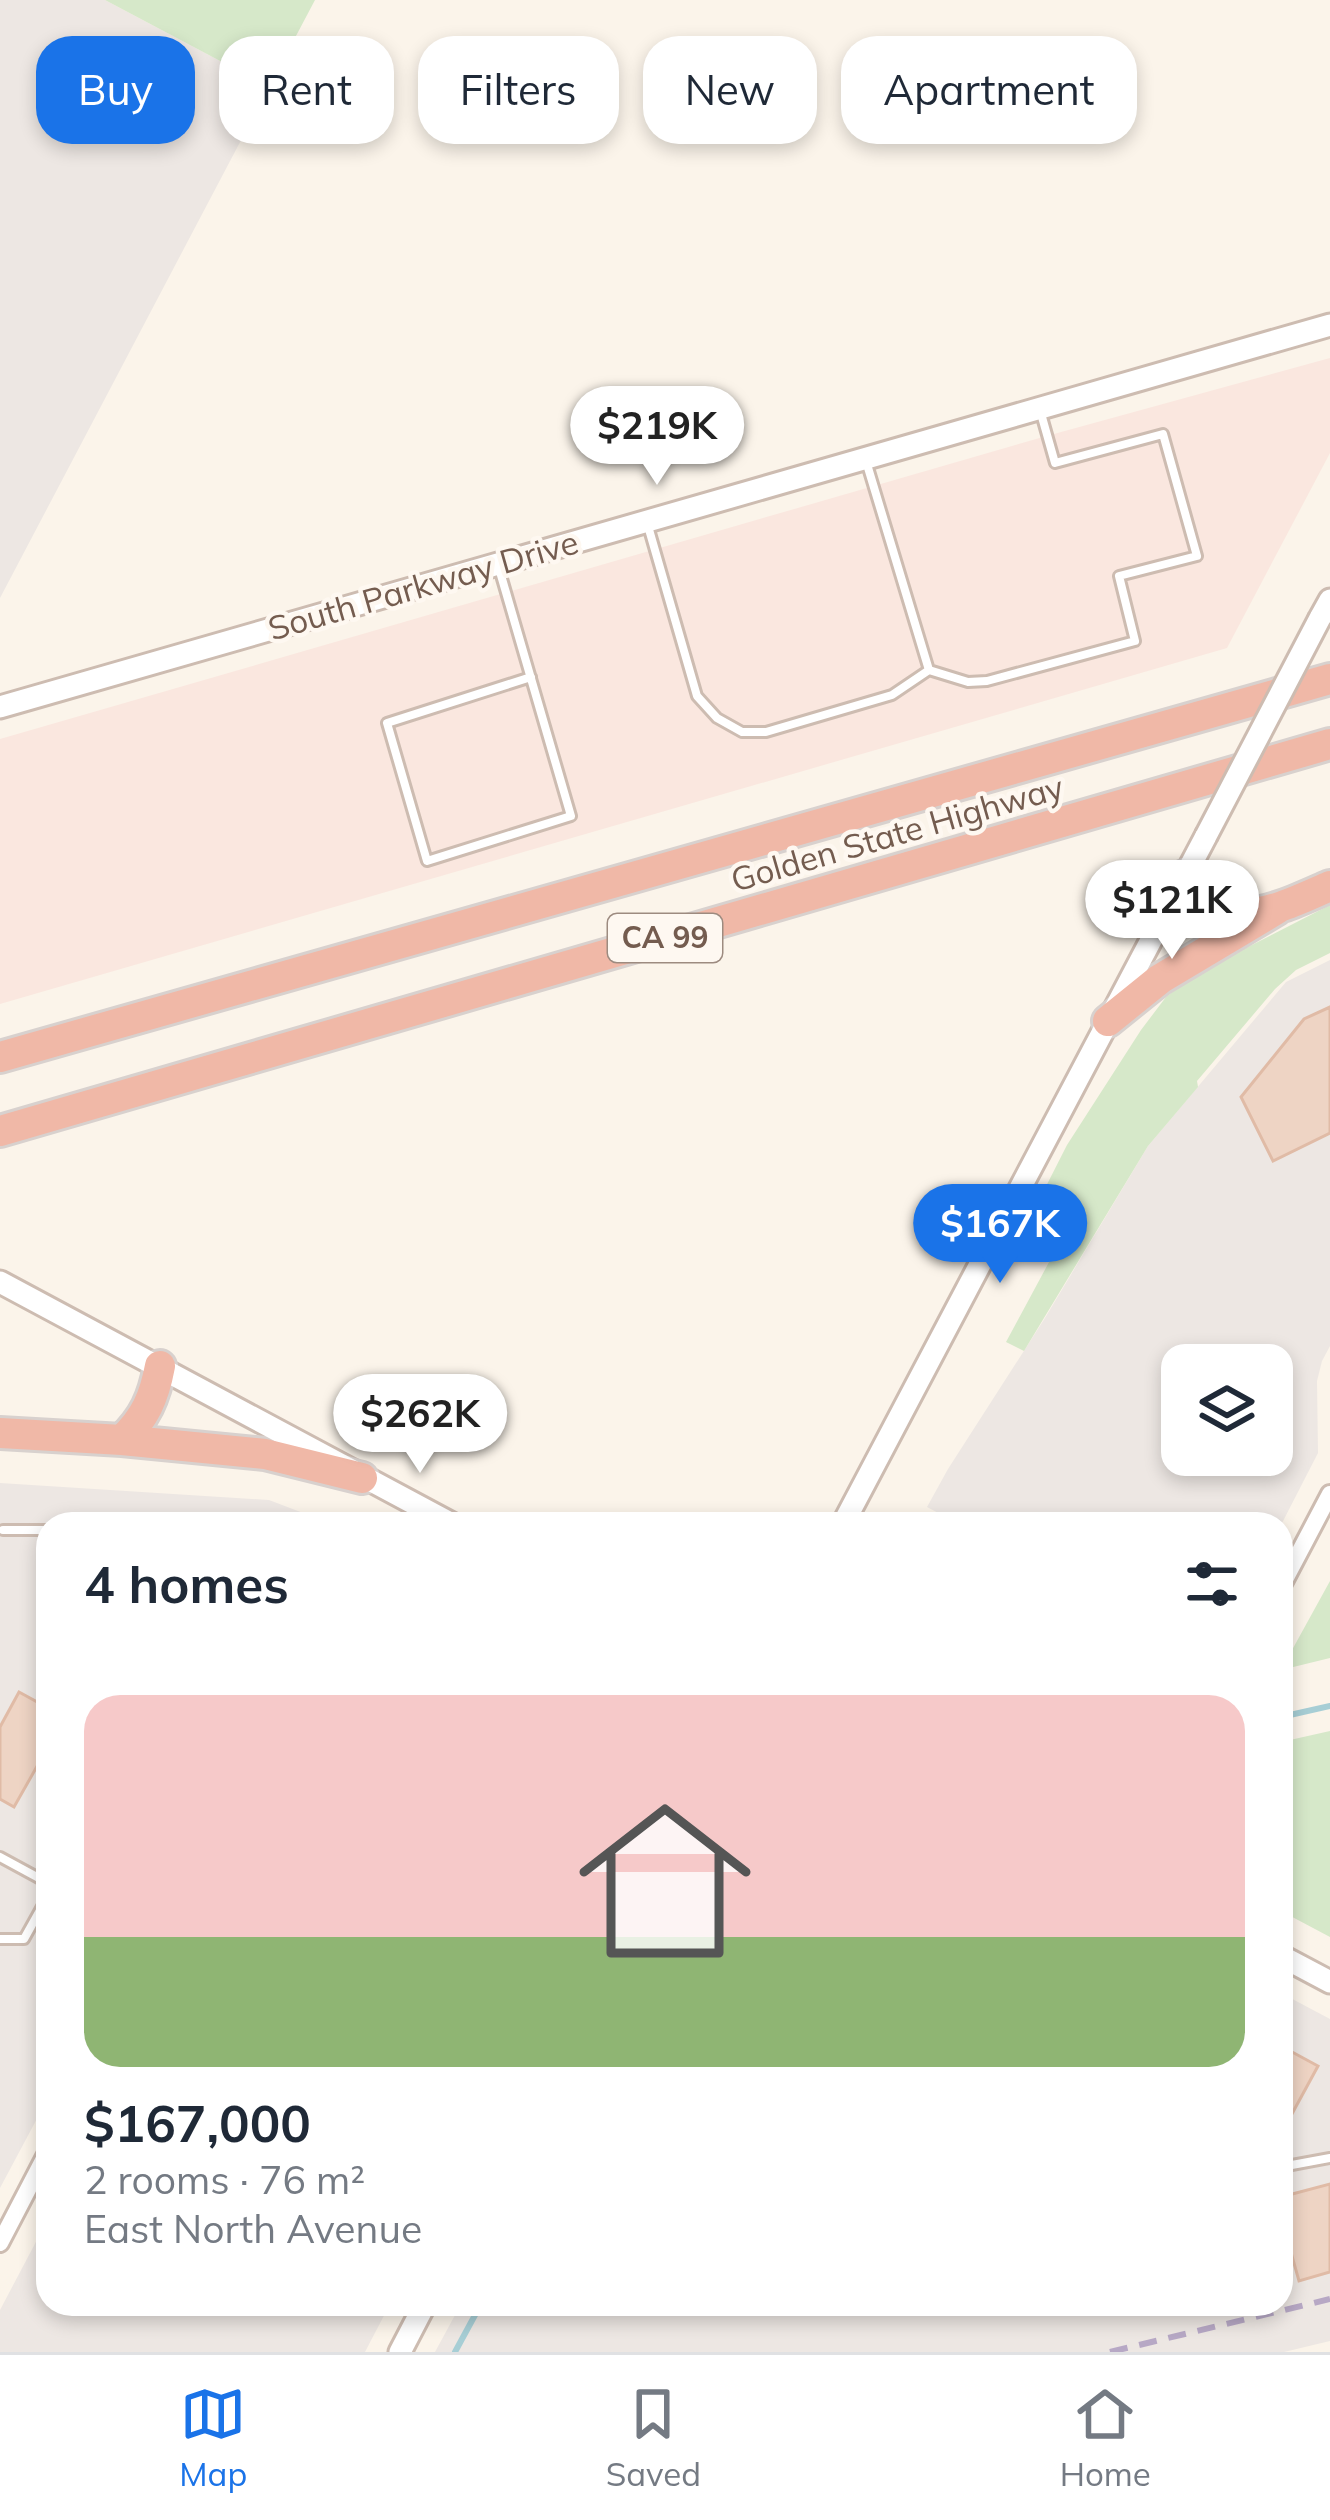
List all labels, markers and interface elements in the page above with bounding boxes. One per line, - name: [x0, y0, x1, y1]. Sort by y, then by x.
- chip: Buy: [36, 36, 195, 144]
- chip: Rent: [219, 36, 394, 144]
- chip: Filters: [418, 36, 619, 144]
- chip: New: [643, 36, 817, 144]
- chip: Apartment: [841, 36, 1137, 144]
- pin: $219K: [573, 386, 741, 488]
- text: $219K: [597, 400, 717, 449]
- street label: South Parkway Drive: [263, 521, 583, 648]
- street label: Golden State Highway: [726, 765, 1068, 900]
- pin: $121K: [1088, 860, 1256, 962]
- text: $121K: [1112, 874, 1232, 923]
- road number: CA 99: [608, 914, 722, 962]
- pin: $167K: [916, 1184, 1084, 1286]
- text: $167K: [940, 1198, 1060, 1247]
- map controls: [1161, 1344, 1293, 1476]
- button: layers: [1161, 1344, 1293, 1476]
- pin: $262K: [336, 1374, 504, 1476]
- text: $262K: [360, 1388, 480, 1437]
- icon: filters: [1179, 1551, 1245, 1617]
- text: 4 homes: [84, 1552, 289, 1616]
- icon: home: [557, 1773, 773, 1989]
- text: $167,000: [84, 2091, 311, 2155]
- text: 2 rooms · 76 m²: [84, 2155, 365, 2204]
- text: East North Avenue: [84, 2204, 422, 2253]
- tab: Map: [179, 2381, 247, 2494]
- tab: Saved: [606, 2381, 701, 2494]
- tab: Home: [1060, 2381, 1151, 2494]

